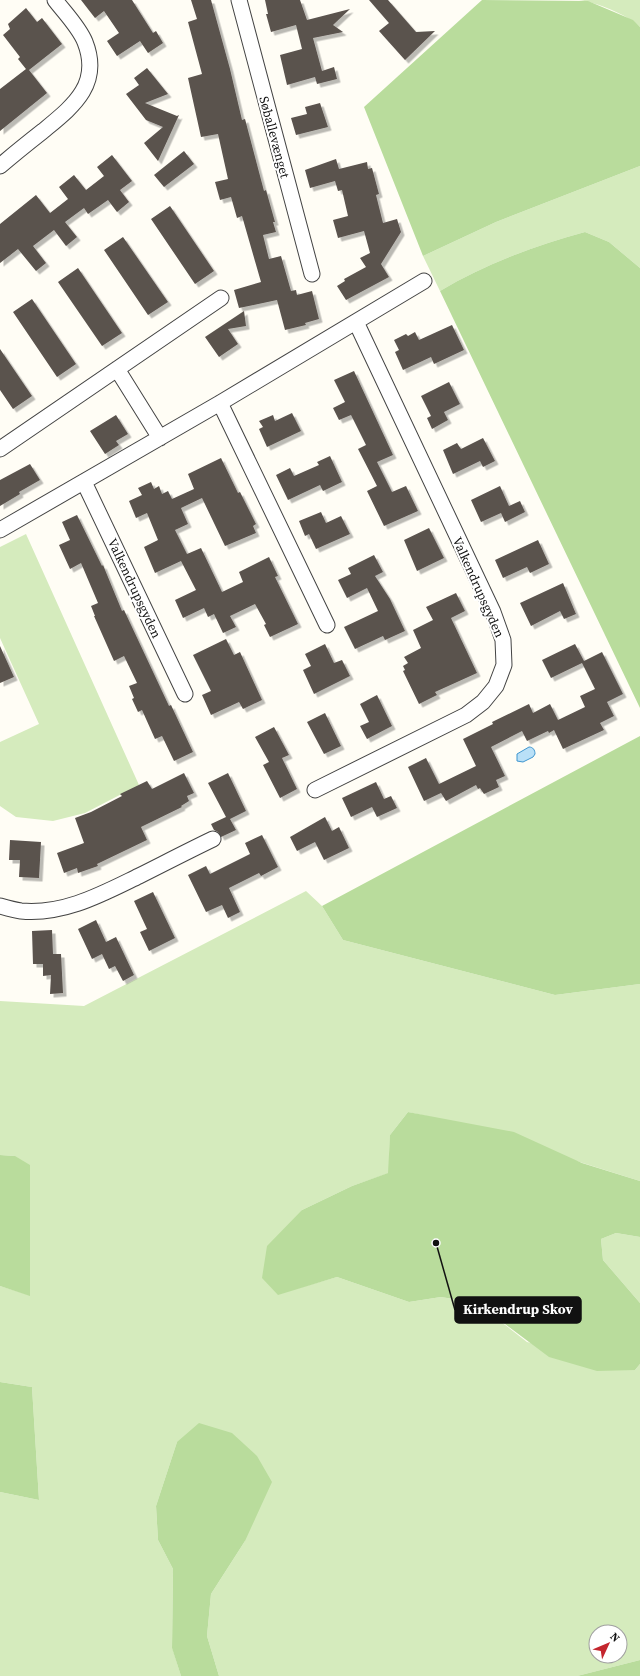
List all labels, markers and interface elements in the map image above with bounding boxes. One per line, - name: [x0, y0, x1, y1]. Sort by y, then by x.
- street label: Søballevænget: [255, 94, 294, 181]
- street label: Valkendrupsgyden: [449, 534, 508, 640]
- street label: Valkendrupsgyden: [104, 536, 165, 641]
- callout: Kirkendrup Skov: [455, 1297, 581, 1323]
- text: Kirkendrup Skov: [463, 1299, 574, 1319]
- north arrow: [588, 1624, 628, 1664]
- text: N: [607, 1629, 623, 1645]

